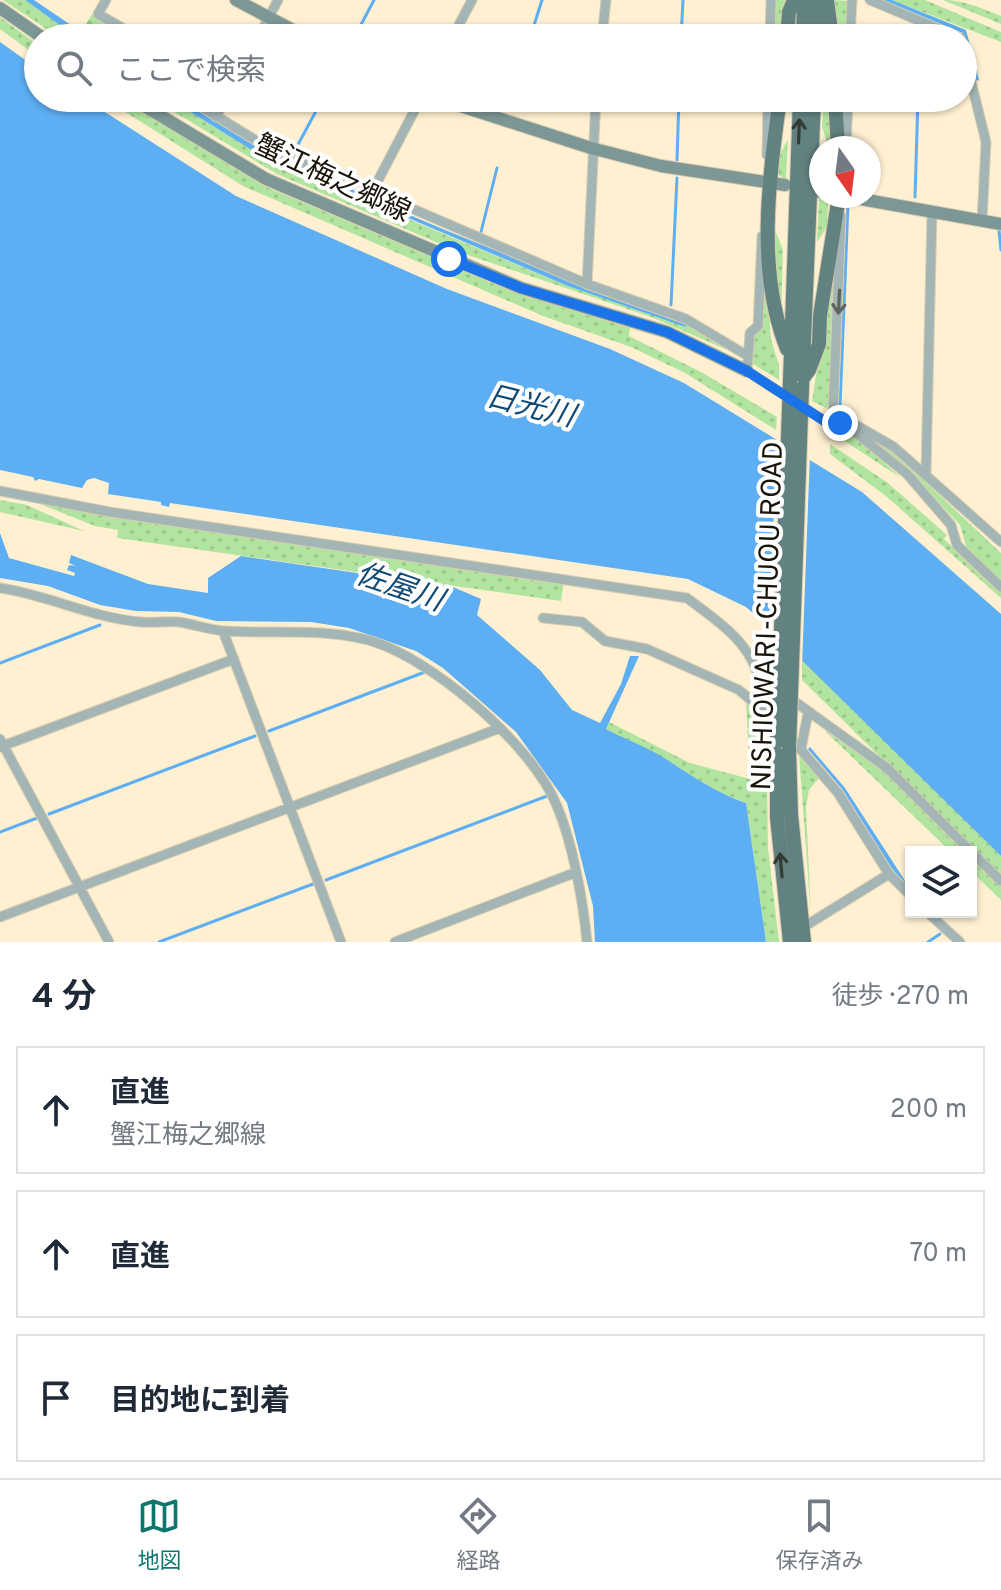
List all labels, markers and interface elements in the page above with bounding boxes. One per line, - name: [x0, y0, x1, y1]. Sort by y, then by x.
- search box: [24, 24, 977, 112]
- icon: search: [52, 46, 96, 90]
- text: ここで検索: [116, 54, 266, 91]
- one-way arrow: [791, 118, 806, 145]
- street label: 蟹江梅之郷線: [248, 128, 416, 232]
- north arrow: [809, 136, 881, 208]
- route start: [431, 241, 467, 277]
- one-way arrow: [831, 288, 846, 315]
- water label: 日光川: [482, 379, 581, 438]
- route end: [822, 405, 858, 441]
- street label: NISHIOWARI-CHUOU ROAD: [745, 441, 793, 791]
- water label: 佐屋川: [350, 557, 450, 622]
- map controls: [905, 846, 977, 918]
- button: layers: [905, 846, 977, 918]
- one-way arrow: [774, 852, 789, 879]
- text: 4 分: [32, 977, 96, 1020]
- text: 徒歩 · 270 m: [832, 981, 969, 1014]
- text: 直進: [110, 1076, 170, 1113]
- icon: ahead: [34, 1088, 78, 1132]
- text: 200 m: [890, 1094, 967, 1127]
- text: 蟹江梅之郷線: [110, 1120, 266, 1153]
- icon: ahead: [34, 1232, 78, 1276]
- text: 70 m: [909, 1238, 967, 1271]
- text: 直進: [110, 1240, 170, 1277]
- icon: arrive: [34, 1376, 78, 1420]
- text: 目的地に到着: [110, 1384, 290, 1421]
- tab: 地図: [137, 1494, 182, 1576]
- tab: 経路: [456, 1494, 501, 1576]
- tab: 保存済み: [775, 1494, 864, 1576]

